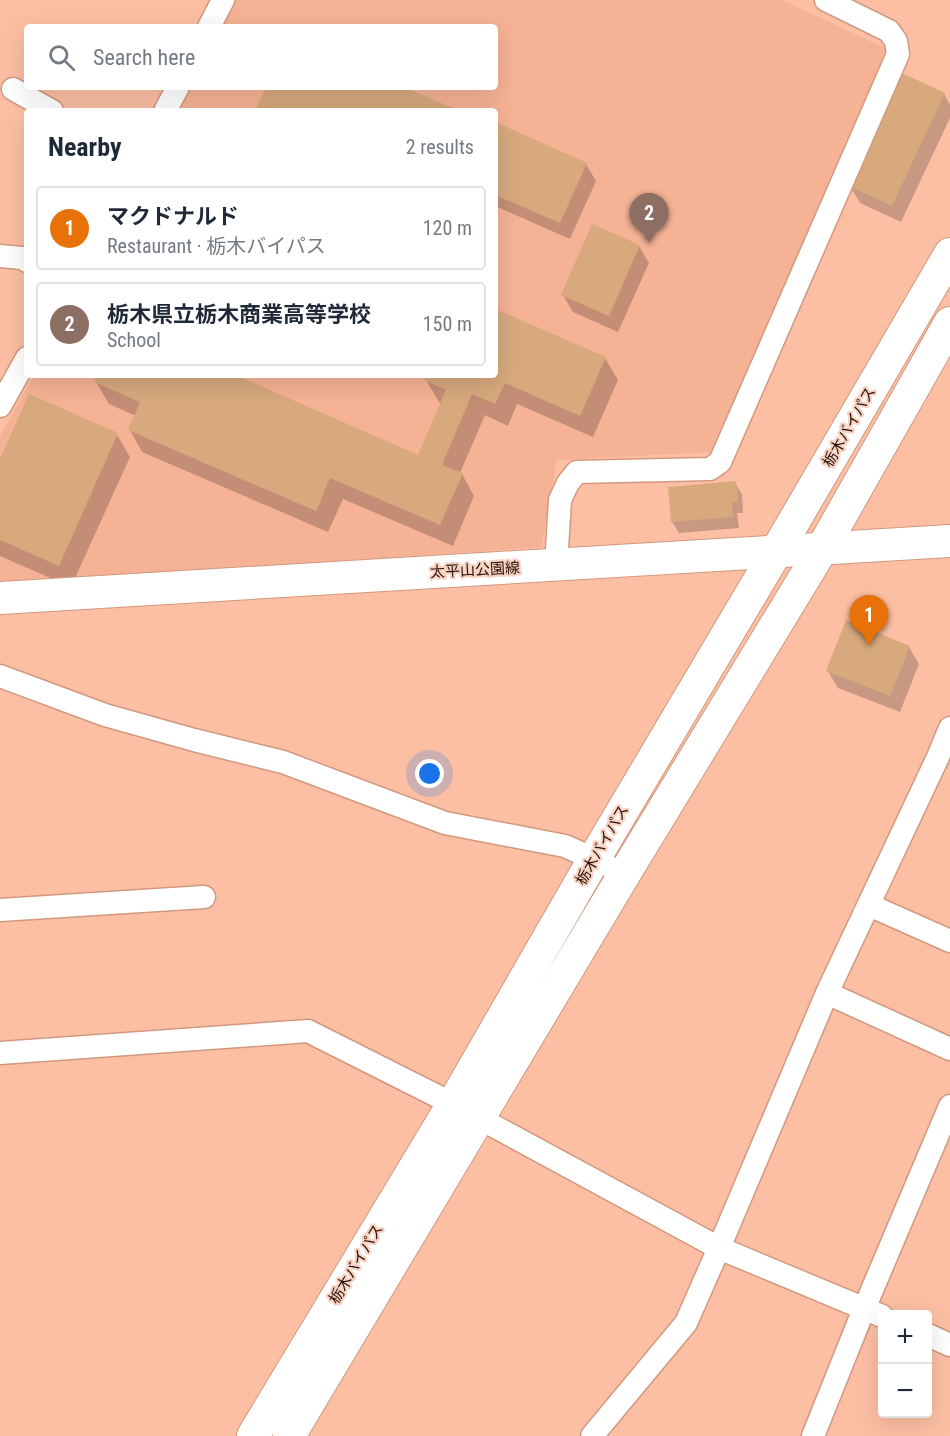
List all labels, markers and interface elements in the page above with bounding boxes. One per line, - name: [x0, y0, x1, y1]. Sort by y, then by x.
- search box: [24, 24, 498, 90]
- icon: search: [45, 41, 78, 74]
- text: Search here: [93, 45, 195, 70]
- text: Nearby: [48, 132, 122, 162]
- text: 2 results: [406, 135, 474, 159]
- pin: 2: [630, 194, 668, 243]
- text: マクドナルド: [107, 204, 239, 229]
- text: 1: [64, 216, 75, 240]
- text: 120 m: [423, 216, 472, 240]
- text: Restaurant · 栃木バイパス: [107, 234, 326, 258]
- text: 栃木県立栃木商業高等学校: [107, 302, 371, 327]
- text: 2: [64, 312, 75, 336]
- text: 150 m: [423, 312, 472, 336]
- text: School: [107, 328, 161, 352]
- street label: 栃木バイパス: [819, 384, 879, 470]
- street label: 太平山公園線: [430, 559, 520, 581]
- pin: 1: [850, 596, 888, 645]
- your location: [415, 759, 444, 788]
- street label: 栃木バイパス: [572, 802, 632, 888]
- street label: 栃木バイパス: [325, 1221, 387, 1307]
- map controls: [878, 1310, 932, 1418]
- button: +: [878, 1310, 932, 1364]
- button: −: [878, 1364, 932, 1418]

